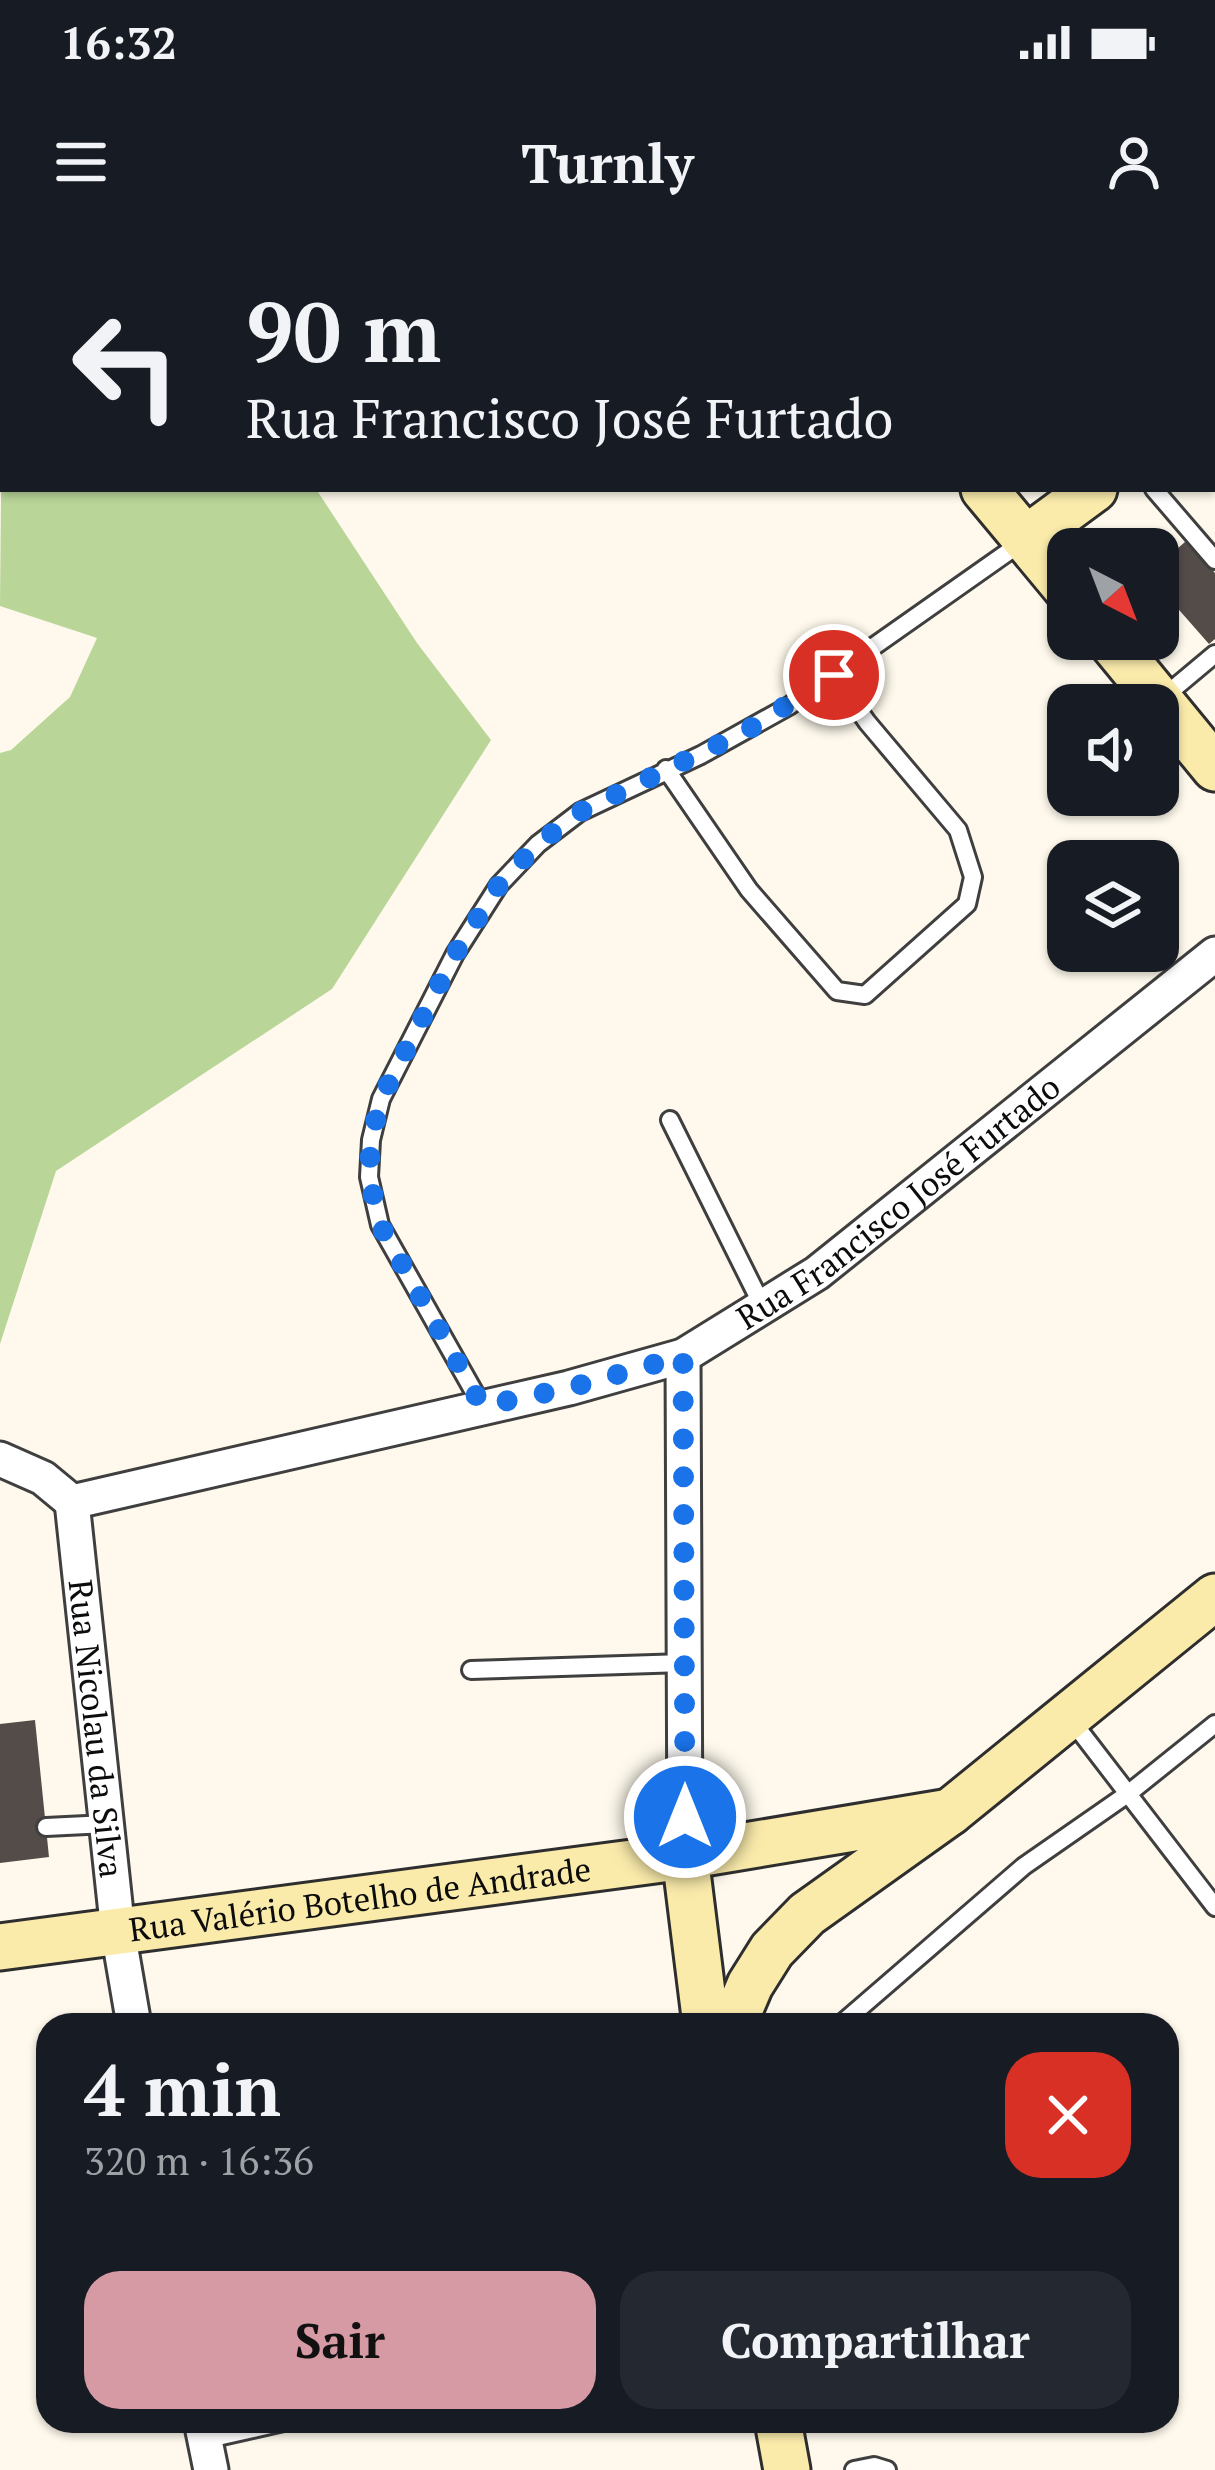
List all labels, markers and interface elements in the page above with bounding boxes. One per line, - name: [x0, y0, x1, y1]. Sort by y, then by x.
- text: 16:32: [60, 12, 177, 72]
- text: Turnly: [521, 127, 694, 198]
- icon: menu: [48, 129, 114, 195]
- icon: person: [1101, 129, 1167, 195]
- text: 90 m: [246, 275, 441, 386]
- icon: left: [48, 288, 204, 444]
- text: Rua Francisco José Furtado: [246, 382, 893, 453]
- north arrow: [1047, 528, 1179, 660]
- map controls: [1047, 528, 1179, 972]
- pin: [783, 624, 885, 726]
- icon: arrive: [801, 642, 867, 708]
- button: sound: [1047, 684, 1179, 816]
- button: layers: [1047, 840, 1179, 972]
- street label: Rua Francisco José Furtado: [728, 1065, 1068, 1339]
- street label: Rua Nicolau da Silva: [59, 1577, 134, 1880]
- position arrow: [622, 1754, 748, 1880]
- street label: Rua Valério Botelho de Andrade: [126, 1847, 593, 1951]
- text: 4 min: [84, 2041, 281, 2137]
- button: close: [1005, 2052, 1131, 2178]
- text: 320 m · 16:36: [84, 2134, 314, 2186]
- button: Sair: [84, 2271, 596, 2409]
- button: Compartilhar: [620, 2271, 1131, 2409]

